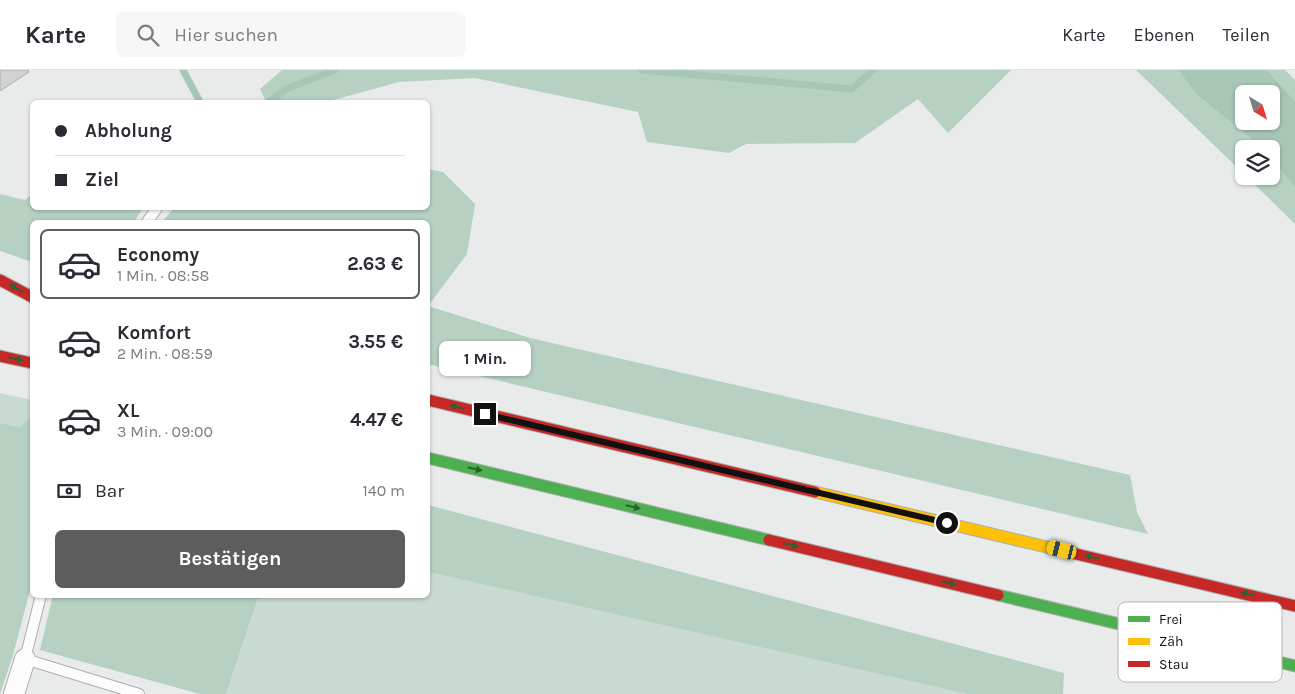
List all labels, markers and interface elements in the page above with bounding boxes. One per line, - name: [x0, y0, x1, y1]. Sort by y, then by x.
- search box: [116, 12, 466, 57]
- text: Karte: [25, 21, 86, 49]
- icon: search: [134, 21, 162, 49]
- text: Hier suchen: [174, 24, 278, 46]
- text: Karte: [1062, 24, 1106, 46]
- text: Ebenen: [1134, 24, 1195, 46]
- text: Teilen: [1223, 24, 1270, 46]
- north arrow: [1235, 85, 1280, 130]
- map controls: [1235, 85, 1280, 185]
- text: Abholung: [85, 120, 172, 142]
- button: layers: [1235, 140, 1280, 185]
- text: Ziel: [85, 169, 119, 191]
- icon: car: [57, 242, 102, 287]
- text: Economy: [117, 244, 199, 266]
- text: 2.63 €: [347, 253, 403, 275]
- text: 1 Min. · 08:58: [117, 266, 209, 285]
- one-way arrow: [9, 284, 24, 292]
- icon: car: [57, 320, 102, 365]
- text: Komfort: [117, 322, 191, 344]
- text: 3.55 €: [348, 331, 403, 353]
- callout: 1 Min.: [439, 342, 531, 376]
- text: 2 Min. · 08:59: [117, 344, 213, 363]
- text: 1 Min.: [464, 349, 506, 368]
- one-way arrow: [9, 356, 25, 364]
- icon: car: [57, 398, 102, 443]
- text: XL: [117, 400, 139, 422]
- one-way arrow: [449, 403, 464, 411]
- route end: [474, 403, 496, 425]
- text: 4.47 €: [350, 409, 403, 431]
- text: 3 Min. · 09:00: [117, 422, 213, 441]
- one-way arrow: [467, 465, 482, 473]
- icon: cash: [55, 477, 83, 505]
- text: Bar: [95, 480, 124, 502]
- text: 140 m: [363, 481, 405, 500]
- one-way arrow: [625, 503, 640, 511]
- route start: [936, 512, 958, 534]
- button: Bestätigen: [55, 530, 405, 588]
- car: [1045, 539, 1078, 561]
- one-way arrow: [783, 541, 798, 549]
- one-way arrow: [1084, 553, 1099, 561]
- one-way arrow: [941, 579, 956, 587]
- one-way arrow: [1240, 590, 1255, 598]
- legend: [1118, 602, 1282, 682]
- text: Frei: [1159, 611, 1183, 628]
- text: Zäh: [1159, 633, 1183, 650]
- text: Stau: [1159, 656, 1189, 673]

